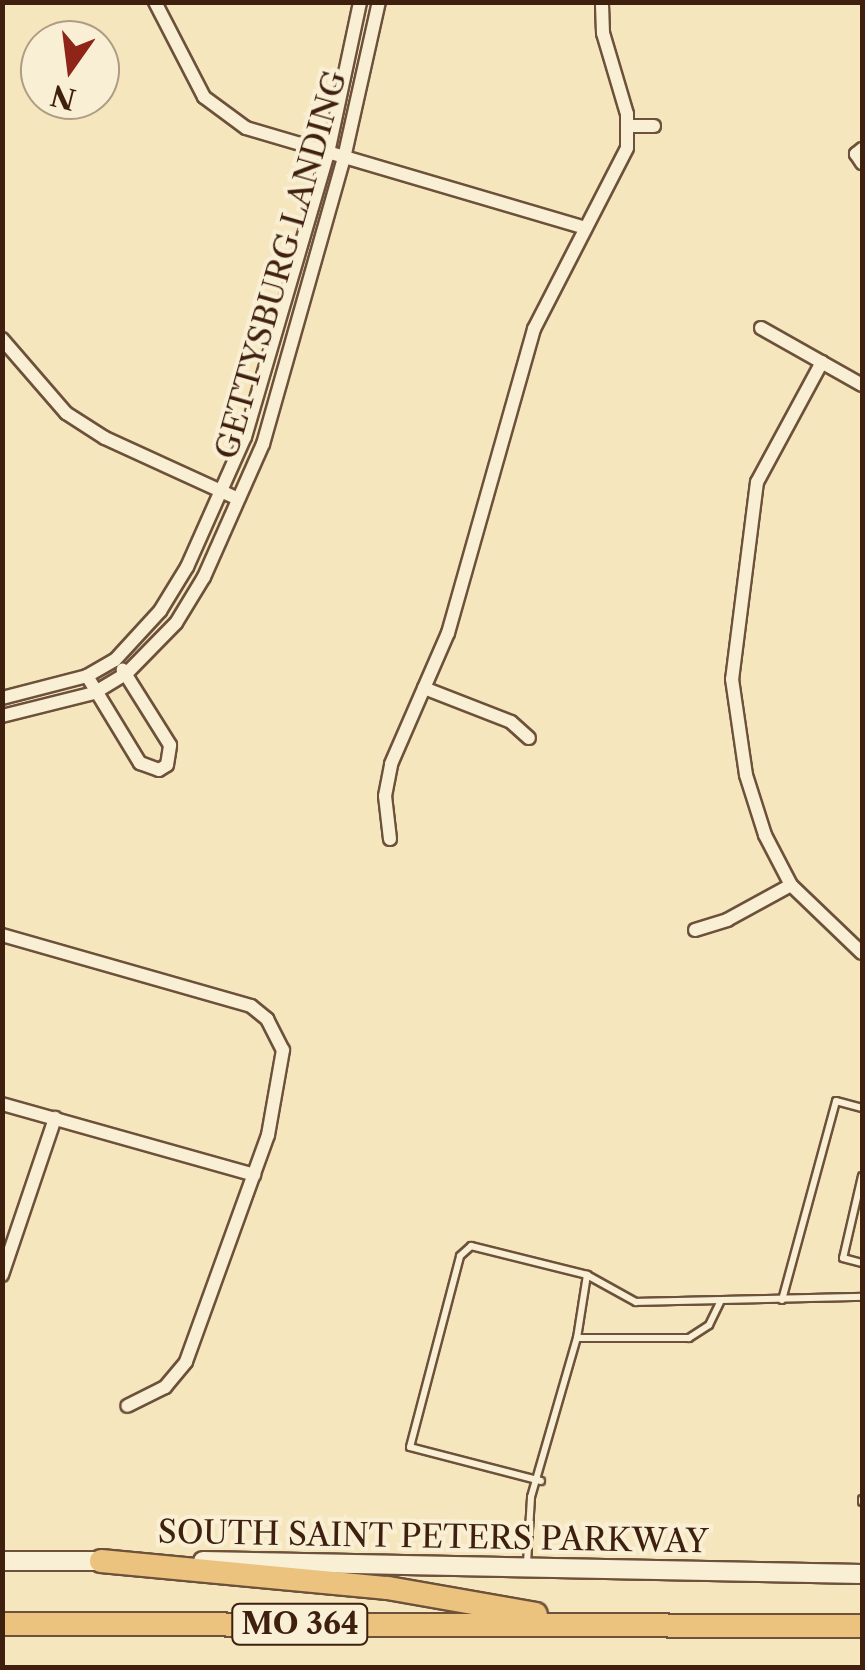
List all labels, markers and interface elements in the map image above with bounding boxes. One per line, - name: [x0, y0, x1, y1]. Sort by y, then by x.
- north arrow: [20, 20, 120, 120]
- street label: GETTYSBURG LANDING: [207, 67, 355, 463]
- text: N: [47, 78, 79, 117]
- street label: SOUTH SAINT PETERS PARKWAY: [157, 1513, 709, 1561]
- road number: MO 364: [230, 1599, 370, 1649]

